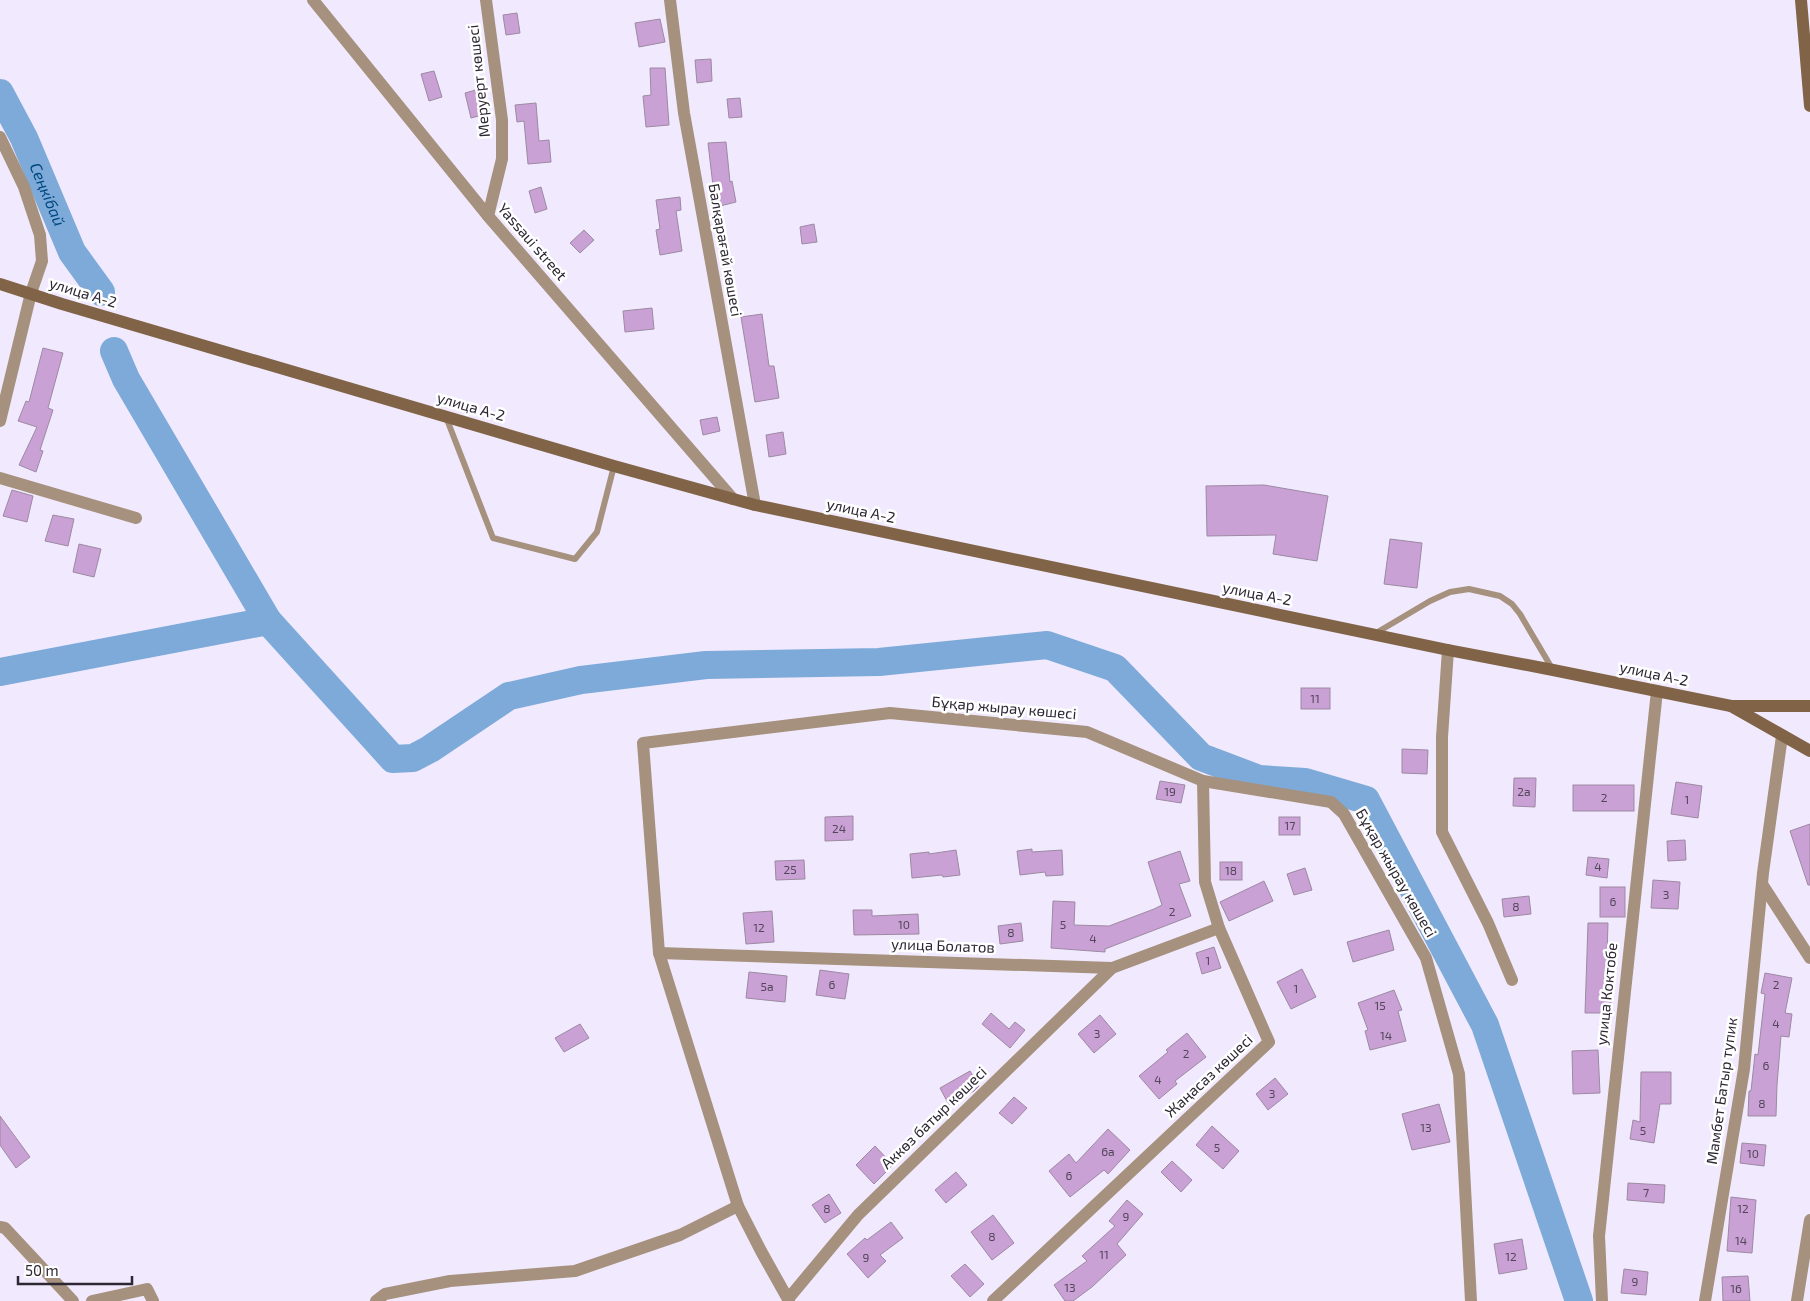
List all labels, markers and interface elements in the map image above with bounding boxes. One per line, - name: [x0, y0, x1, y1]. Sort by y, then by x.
- street label: Меруерт көшесі: [463, 24, 494, 138]
- water label: Сеңкібай: [26, 160, 70, 229]
- street label: Балқарағай көшесі: [705, 182, 747, 318]
- street label: Yassaui street: [494, 199, 571, 284]
- street label: улица А-2: [47, 273, 119, 312]
- street label: улица А-2: [435, 388, 507, 425]
- street label: улица А-2: [825, 494, 897, 527]
- street label: улица А-2: [1221, 578, 1293, 609]
- street label: улица А-2: [1618, 657, 1690, 690]
- house number: 11: [1310, 691, 1320, 705]
- street label: Бұқар жырау көшесі: [931, 692, 1077, 723]
- house number: 19: [1164, 784, 1176, 798]
- house number: 2а: [1517, 784, 1531, 798]
- house number: 2: [1601, 790, 1608, 804]
- house number: 1: [1685, 792, 1689, 806]
- street label: Бұқар жырау көшесі: [1352, 805, 1441, 940]
- house number: 17: [1285, 818, 1295, 832]
- house number: 24: [832, 821, 846, 835]
- house number: 4: [1594, 859, 1602, 873]
- house number: 25: [783, 862, 797, 876]
- house number: 18: [1225, 863, 1237, 877]
- house number: 3: [1663, 887, 1669, 901]
- house number: 6: [1610, 894, 1617, 908]
- house number: 8: [1512, 899, 1520, 913]
- house number: 2: [1169, 904, 1176, 918]
- house number: 10: [898, 917, 910, 931]
- house number: 5: [1060, 917, 1066, 931]
- house number: 12: [753, 920, 765, 934]
- house number: 8: [1007, 925, 1015, 939]
- house number: 4: [1089, 931, 1097, 945]
- street label: улица Болатов: [891, 934, 995, 957]
- street label: улица Коктобе: [1592, 942, 1621, 1046]
- house number: 1: [1206, 953, 1210, 967]
- house number: 6: [829, 977, 836, 991]
- house number: 2: [1773, 977, 1780, 991]
- house number: 5а: [760, 979, 774, 993]
- house number: 1: [1294, 981, 1298, 995]
- house number: 15: [1374, 998, 1386, 1012]
- street label: Мамбет Батыр тупик: [1702, 1016, 1741, 1166]
- house number: 4: [1772, 1016, 1780, 1030]
- house number: 3: [1094, 1026, 1100, 1040]
- house number: 14: [1380, 1028, 1392, 1042]
- street label: Жаңасаз көшесі: [1161, 1030, 1256, 1120]
- house number: 2: [1183, 1046, 1190, 1060]
- house number: 6: [1763, 1058, 1770, 1072]
- street label: Аккөз батыр көшесі: [877, 1062, 990, 1172]
- house number: 4: [1154, 1072, 1162, 1086]
- house number: 3: [1269, 1086, 1275, 1100]
- house number: 8: [1758, 1096, 1766, 1110]
- house number: 13: [1420, 1120, 1432, 1134]
- house number: 5: [1640, 1123, 1646, 1137]
- house number: 5: [1214, 1140, 1220, 1154]
- house number: 6а: [1101, 1144, 1115, 1158]
- house number: 10: [1747, 1146, 1759, 1160]
- house number: 6: [1066, 1168, 1073, 1182]
- house number: 7: [1643, 1185, 1649, 1199]
- house number: 8: [823, 1201, 831, 1215]
- house number: 12: [1737, 1201, 1749, 1215]
- house number: 9: [1123, 1209, 1130, 1223]
- house number: 8: [988, 1229, 996, 1243]
- house number: 14: [1735, 1233, 1747, 1247]
- house number: 11: [1099, 1247, 1109, 1261]
- house number: 12: [1505, 1249, 1517, 1263]
- house number: 9: [863, 1250, 870, 1264]
- scale bar: [18, 1254, 131, 1286]
- text: 50 m: [25, 1261, 59, 1279]
- house number: 9: [1632, 1274, 1639, 1288]
- house number: 13: [1064, 1280, 1076, 1294]
- house number: 16: [1730, 1281, 1742, 1295]

